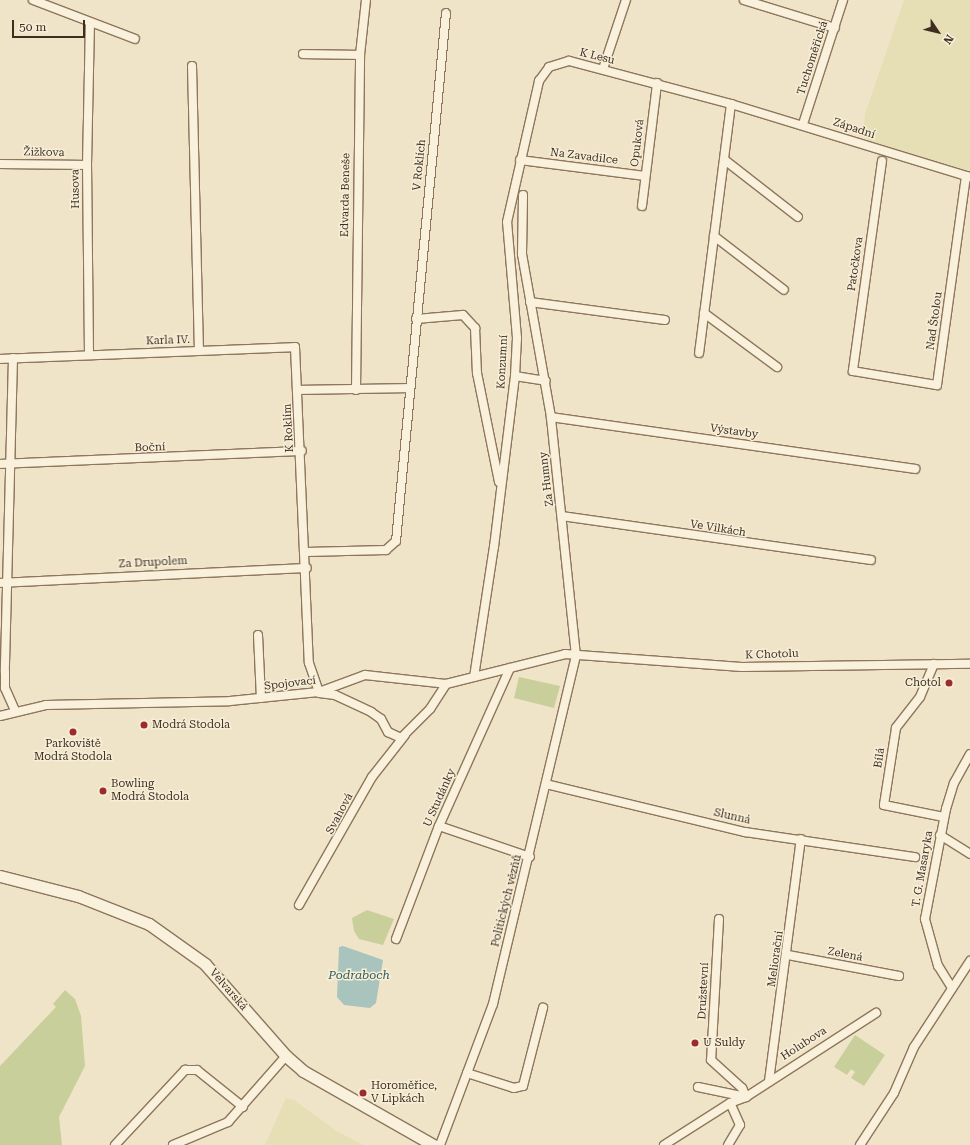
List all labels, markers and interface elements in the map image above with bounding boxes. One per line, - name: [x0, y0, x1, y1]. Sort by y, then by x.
- scale bar: [14, 12, 87, 38]
- north arrow: [918, 12, 958, 52]
- street label: Tuchoměřická: [795, 19, 831, 97]
- text: 50 m: [19, 20, 46, 34]
- text: N: [940, 32, 956, 46]
- street label: K Lesu: [578, 46, 616, 68]
- street label: Západní: [831, 116, 877, 142]
- street label: Opuková: [629, 118, 647, 168]
- street label: V Roklích: [411, 139, 429, 191]
- street label: Žižkova: [23, 146, 65, 160]
- street label: Na Zavadilce: [549, 146, 619, 168]
- street label: Edvarda Beneše: [339, 153, 353, 237]
- street label: Husova: [69, 169, 83, 209]
- street label: Patočkova: [846, 236, 866, 292]
- street label: Nad Štolou: [924, 291, 946, 351]
- street label: Karla IV.: [146, 334, 190, 348]
- street label: Konzumní: [495, 335, 511, 389]
- street label: K Roklím: [281, 403, 297, 453]
- street label: Výstavby: [709, 422, 759, 442]
- street label: Boční: [134, 441, 166, 455]
- street label: Za Humny: [537, 451, 557, 507]
- street label: Ve Vilkách: [689, 518, 747, 540]
- street label: Za Drupolem: [118, 555, 188, 571]
- street label: K Chotolu: [745, 647, 799, 663]
- street label: Spojovací: [263, 674, 317, 694]
- place label: Chotol: [905, 676, 941, 690]
- marker: Chotol: [944, 678, 954, 688]
- place label: Modrá Stodola: [152, 718, 230, 732]
- marker: Modrá Stodola: [139, 720, 149, 730]
- marker: Parkoviště Modrá Stodola: [68, 727, 78, 737]
- place label: Parkoviště Modrá Stodola: [34, 738, 112, 764]
- street label: Bílá: [872, 747, 888, 769]
- street label: U Studánky: [421, 767, 459, 829]
- place label: Bowling Modrá Stodola: [111, 778, 189, 804]
- marker: Bowling Modrá Stodola: [98, 786, 108, 796]
- street label: Svahová: [324, 791, 356, 837]
- street label: Slunná: [712, 806, 752, 828]
- street label: T. G. Masaryka: [910, 830, 936, 908]
- street label: Politických vězňů: [489, 854, 525, 948]
- street label: Meliorační: [765, 930, 787, 988]
- street label: Zelená: [826, 945, 864, 965]
- street label: Družstevní: [696, 962, 712, 1020]
- street label: Velvarská: [206, 966, 250, 1014]
- water label: Podraboch: [328, 969, 390, 983]
- street label: Holubova: [779, 1024, 829, 1064]
- place label: U Suldy: [703, 1036, 745, 1050]
- marker: U Suldy: [690, 1038, 700, 1048]
- place label: Horoměřice, V Lipkách: [371, 1080, 437, 1106]
- marker: Horoměřice, V Lipkách: [358, 1088, 368, 1098]

